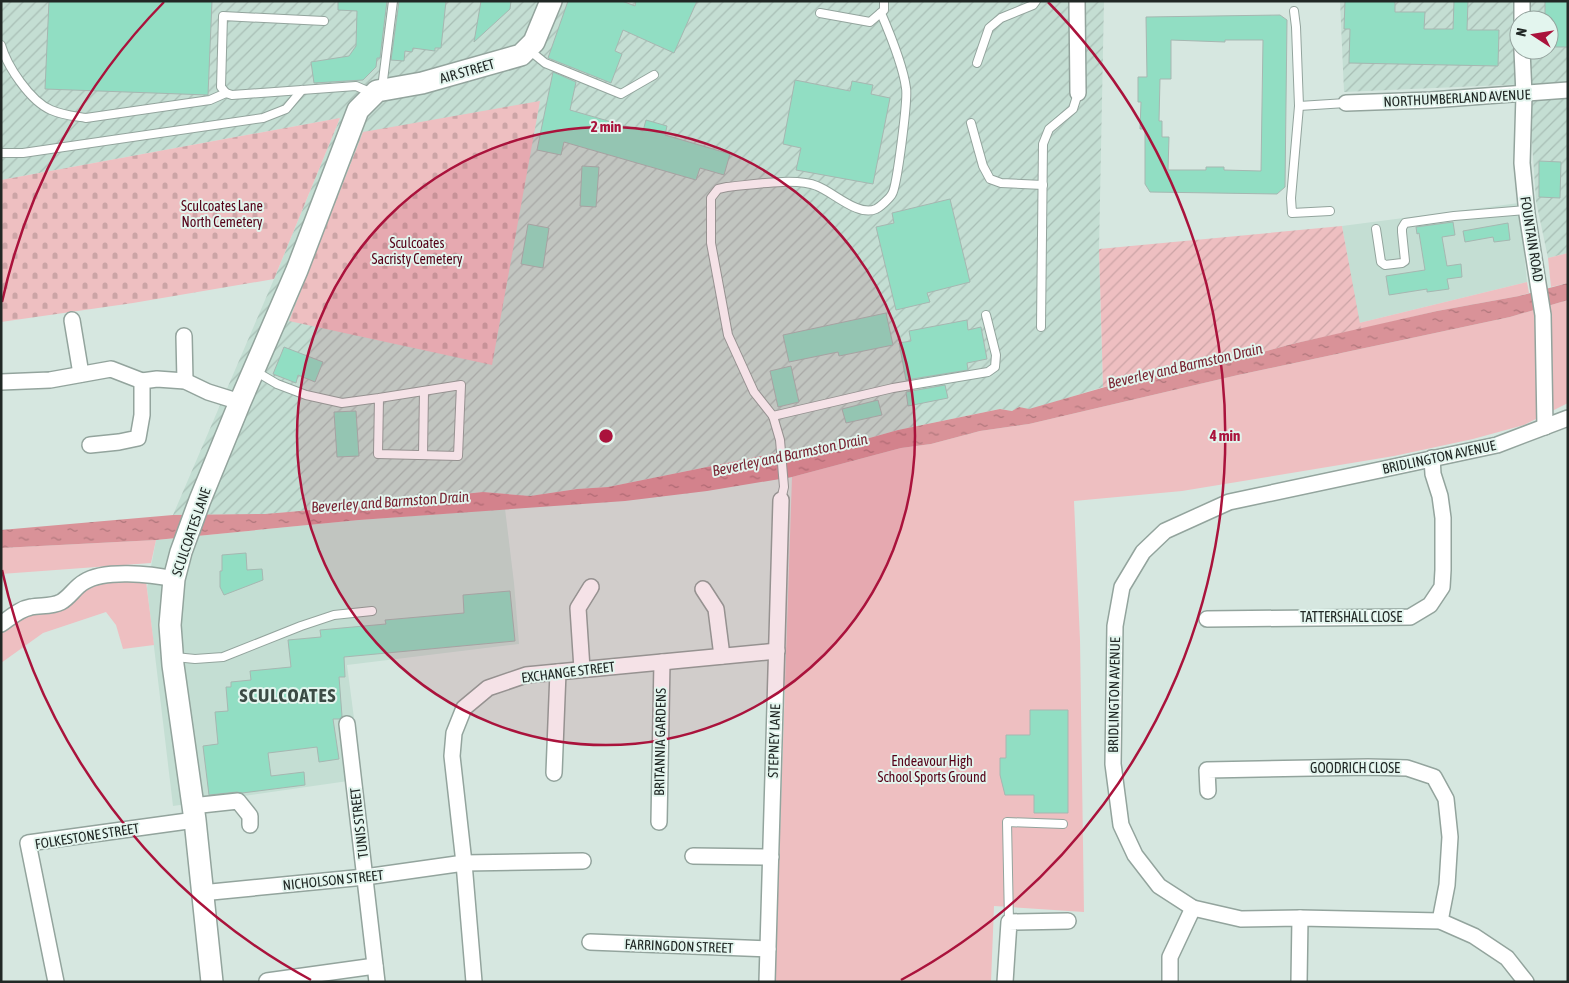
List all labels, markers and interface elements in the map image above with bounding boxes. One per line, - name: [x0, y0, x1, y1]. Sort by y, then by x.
- north arrow: [1509, 10, 1559, 60]
- text: N: [1513, 27, 1530, 38]
- street label: AIR STREET: [438, 56, 496, 86]
- street label: NORTHUMBERLAND AVENUE: [1383, 86, 1531, 110]
- text: 2 min: [591, 118, 621, 135]
- street label: FOUNTAIN ROAD: [1517, 195, 1547, 283]
- park label: Sculcoates Lane North Cemetery: [181, 198, 263, 230]
- park label: Sculcoates Sacristy Cemetery: [372, 235, 463, 267]
- water label: Beverley and Barmston Drain: [1106, 339, 1264, 392]
- centre of rings: [597, 427, 615, 445]
- text: 4 min: [1209, 427, 1240, 444]
- water label: Beverley and Barmston Drain: [711, 430, 869, 479]
- street label: BRIDLINGTON AVENUE: [1381, 437, 1497, 477]
- street label: SCULCOATES LANE: [168, 486, 214, 578]
- water label: Beverley and Barmston Drain: [310, 487, 470, 516]
- street label: TATTERSHALL CLOSE: [1300, 609, 1402, 625]
- street label: BRIDLINGTON AVENUE: [1105, 637, 1123, 753]
- street label: EXCHANGE STREET: [520, 658, 616, 686]
- district label: SCULCOATES: [240, 684, 336, 706]
- street label: BRITANNIA GARDENS: [651, 688, 669, 796]
- street label: STEPNEY LANE: [765, 704, 783, 778]
- park label: Endeavour High School Sports Ground: [878, 753, 986, 785]
- street label: GOODRICH CLOSE: [1310, 760, 1400, 776]
- street label: TUNIS STREET: [347, 787, 371, 859]
- street label: FOLKESTONE STREET: [34, 820, 140, 852]
- street label: NICHOLSON STREET: [282, 867, 384, 893]
- street label: FARRINGDON STREET: [624, 936, 734, 956]

